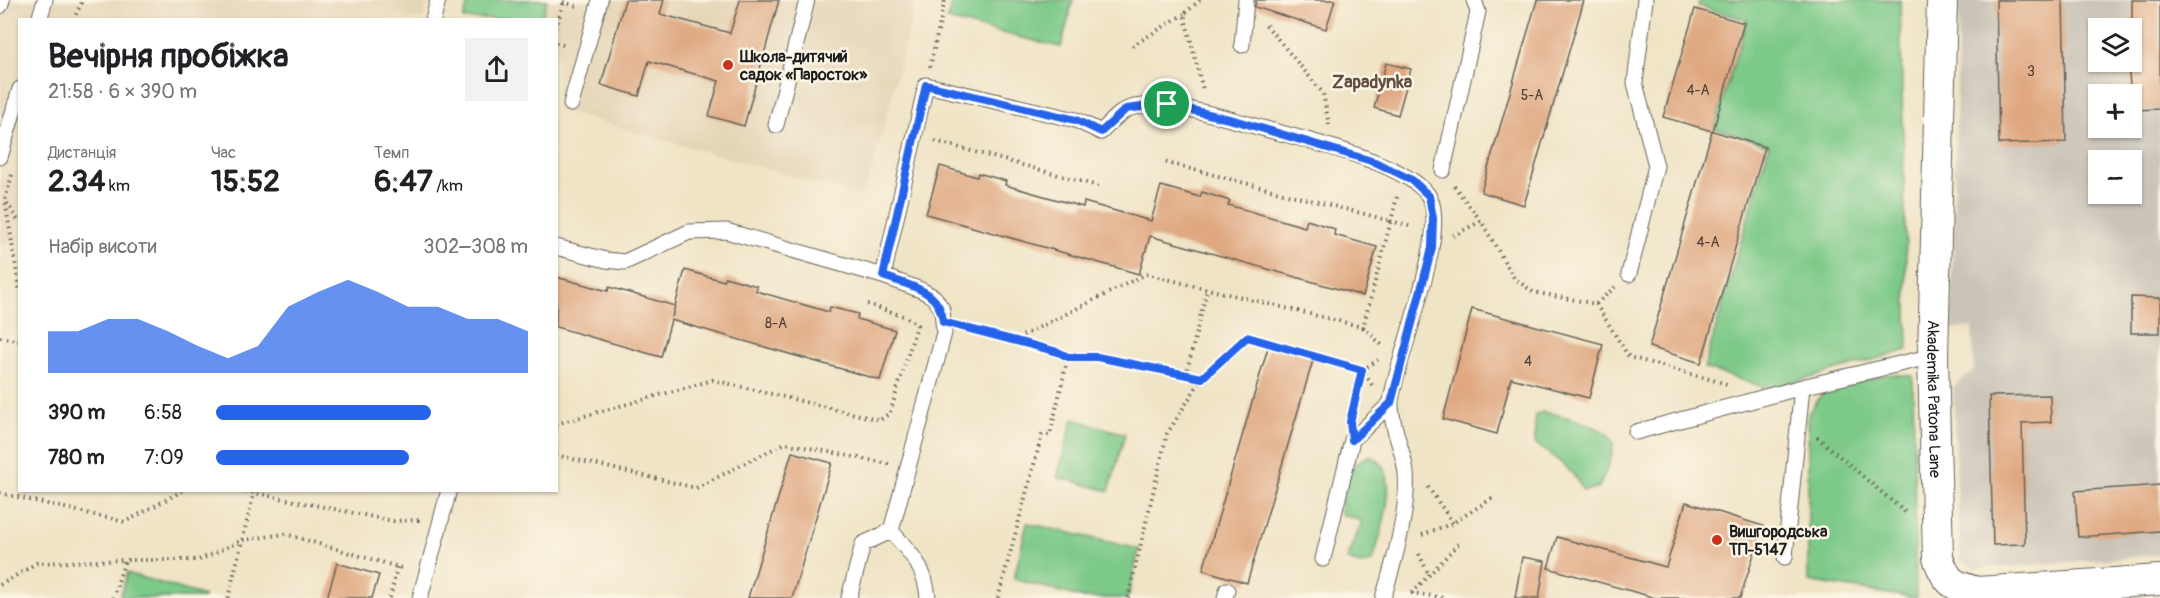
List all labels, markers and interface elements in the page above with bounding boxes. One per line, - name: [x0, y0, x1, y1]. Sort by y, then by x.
- map controls: [2088, 18, 2142, 204]
- button: layers: [2088, 18, 2142, 72]
- text: Вечірня пробіжка: [48, 36, 289, 77]
- button: share: [465, 38, 528, 101]
- place label: Школа-дитячий садок «Паросток»: [739, 47, 868, 85]
- marker: Школа-дитячий садок «Паросток»: [721, 58, 735, 72]
- house number: 3: [2027, 63, 2035, 80]
- district label: Zapadynka: [1332, 71, 1413, 94]
- pin: [1141, 78, 1192, 129]
- text: 21:58 · 6 × 390 m: [48, 79, 197, 104]
- house number: 4-А: [1686, 82, 1710, 99]
- button: +: [2088, 84, 2142, 138]
- icon: arrive: [1150, 87, 1183, 120]
- house number: 5-А: [1521, 87, 1543, 104]
- text: Дистанція: [48, 143, 116, 163]
- text: Час: [211, 143, 236, 163]
- text: Темп: [374, 143, 409, 163]
- button: −: [2088, 150, 2142, 204]
- text: 2.34: [48, 163, 105, 200]
- text: 15:52: [211, 163, 280, 200]
- text: 6:47: [374, 163, 433, 200]
- text: km: [105, 176, 130, 196]
- text: /km: [433, 176, 463, 196]
- text: Набір висоти: [48, 234, 157, 259]
- text: 302–308 m: [423, 234, 528, 259]
- house number: 4-А: [1696, 234, 1720, 251]
- house number: 8-А: [765, 315, 787, 332]
- street label: Akademika Patona Lane: [1922, 320, 1945, 478]
- house number: 4: [1524, 353, 1532, 370]
- text: 390 m: [48, 400, 105, 425]
- text: 6:58: [144, 400, 182, 425]
- text: 780 m: [48, 445, 104, 470]
- text: 7:09: [144, 445, 184, 470]
- place label: Вишгородська ТП-5147: [1728, 522, 1828, 560]
- marker: Вишгородська ТП-5147: [1710, 533, 1724, 547]

